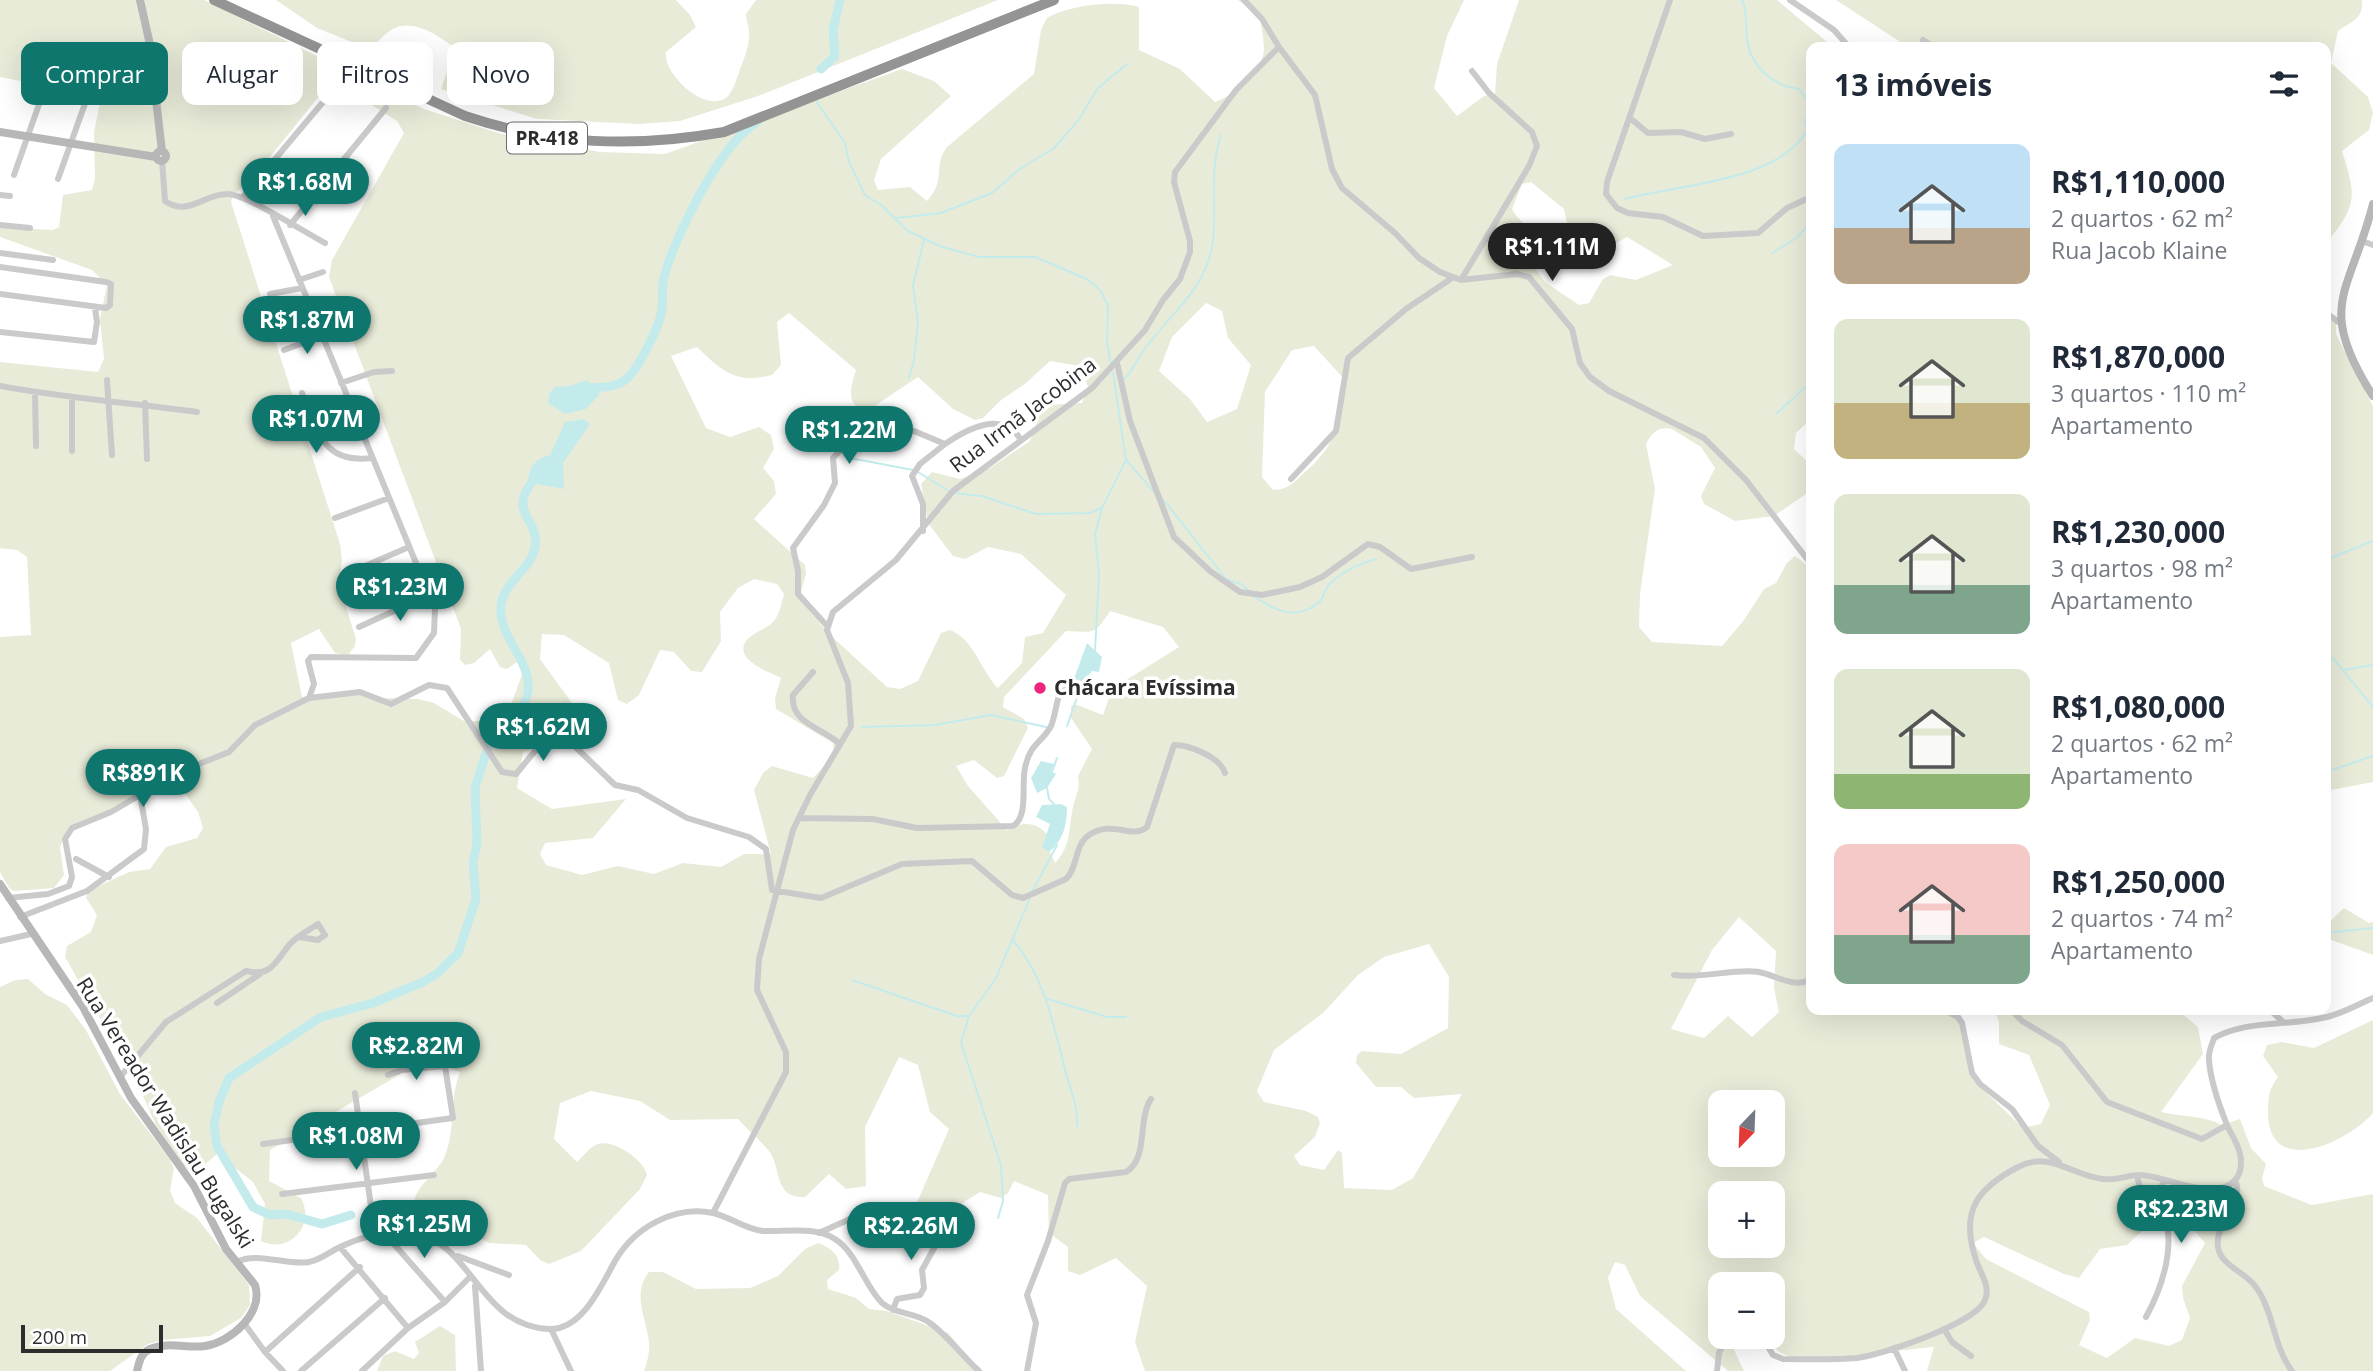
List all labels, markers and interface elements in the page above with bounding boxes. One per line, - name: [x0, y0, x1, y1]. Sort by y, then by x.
- chip: Comprar: [21, 42, 168, 105]
- chip: Alugar: [182, 42, 303, 105]
- chip: Filtros: [317, 42, 433, 105]
- chip: Novo: [447, 42, 554, 105]
- text: 13 imóveis: [1834, 64, 1992, 105]
- icon: filters: [2265, 65, 2303, 103]
- road number: PR-418: [507, 122, 587, 154]
- pin: R$1.68M: [240, 158, 370, 218]
- text: R$1,110,000: [2051, 161, 2225, 202]
- text: R$1.68M: [257, 165, 353, 197]
- icon: home: [1890, 172, 1974, 256]
- text: 2 quartos · 62 m²: [2051, 202, 2233, 234]
- pin: R$1.11M: [1487, 224, 1617, 283]
- text: R$1.11M: [1504, 230, 1600, 262]
- text: Rua Jacob Klaine: [2051, 234, 2227, 266]
- pin: R$1.87M: [242, 296, 372, 356]
- text: R$1.87M: [259, 303, 355, 335]
- text: R$1,870,000: [2051, 336, 2225, 377]
- icon: home: [1890, 347, 1974, 431]
- street label: Rua Irmã Jacobina: [943, 350, 1101, 479]
- text: 3 quartos · 110 m²: [2051, 377, 2246, 409]
- pin: R$1.07M: [251, 396, 381, 455]
- text: R$1.07M: [268, 402, 364, 434]
- pin: R$1.22M: [784, 406, 914, 466]
- text: Apartamento: [2051, 409, 2193, 441]
- text: R$1.22M: [801, 413, 897, 445]
- text: R$1,230,000: [2051, 511, 2225, 552]
- icon: home: [1890, 522, 1974, 606]
- text: 3 quartos · 98 m²: [2051, 552, 2233, 584]
- pin: R$1.23M: [335, 564, 465, 623]
- text: R$1.23M: [352, 570, 448, 602]
- text: Apartamento: [2051, 584, 2193, 616]
- place label: Chácara Evíssima: [1054, 673, 1236, 701]
- marker: Chácara Evíssima: [1032, 680, 1048, 696]
- text: R$1,080,000: [2051, 686, 2225, 727]
- icon: home: [1890, 697, 1974, 781]
- pin: R$1.62M: [478, 704, 608, 763]
- text: R$1.62M: [495, 710, 591, 742]
- text: 2 quartos · 62 m²: [2051, 727, 2233, 759]
- pin: R$891K: [86, 750, 200, 809]
- text: R$891K: [101, 756, 185, 788]
- text: Apartamento: [2051, 759, 2193, 791]
- text: R$1,250,000: [2051, 861, 2225, 902]
- icon: home: [1890, 872, 1974, 956]
- text: 2 quartos · 74 m²: [2051, 902, 2233, 934]
- text: Apartamento: [2051, 934, 2193, 966]
- street label: Rua Vereador Wadislau Bugalski: [71, 972, 261, 1253]
- pin: R$2.82M: [351, 1023, 481, 1082]
- text: R$2.82M: [368, 1029, 464, 1061]
- north arrow: [1708, 1090, 1785, 1167]
- map controls: [1708, 1090, 1785, 1349]
- pin: R$1.08M: [291, 1112, 421, 1172]
- text: R$1.08M: [308, 1119, 404, 1151]
- button: +: [1708, 1181, 1785, 1258]
- pin: R$2.23M: [2116, 1186, 2246, 1245]
- text: R$2.23M: [2133, 1192, 2229, 1224]
- pin: R$1.25M: [359, 1200, 489, 1260]
- pin: R$2.26M: [846, 1202, 976, 1262]
- text: R$1.25M: [376, 1207, 472, 1239]
- text: R$2.26M: [863, 1209, 959, 1241]
- button: −: [1708, 1272, 1785, 1349]
- scale bar: [21, 1322, 163, 1354]
- text: 200 m: [32, 1324, 87, 1350]

